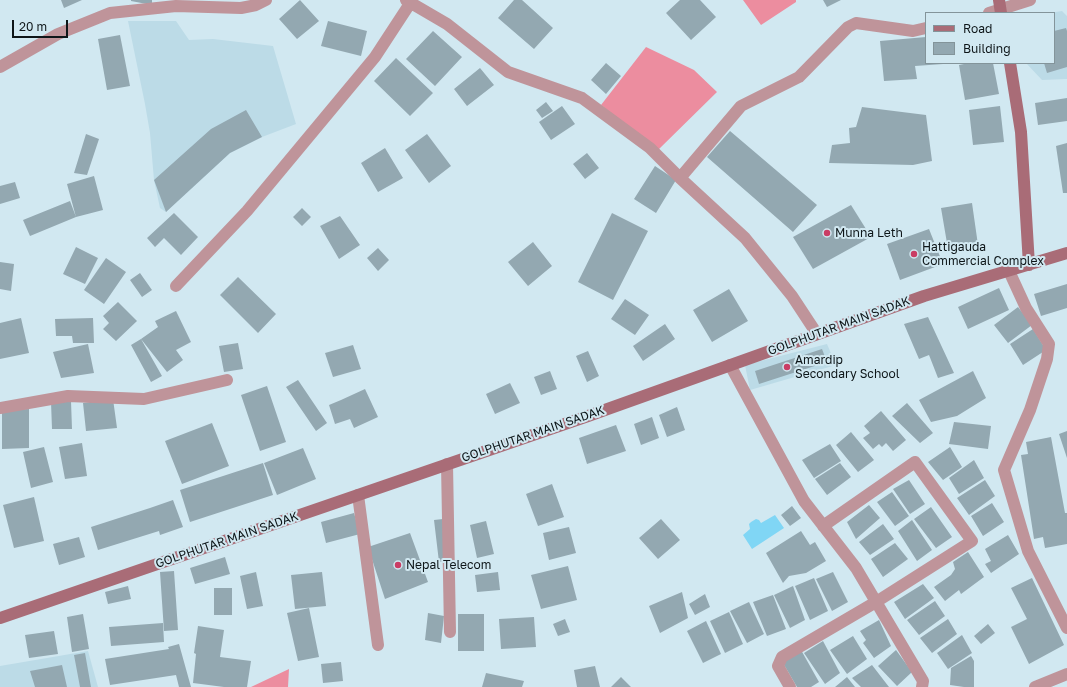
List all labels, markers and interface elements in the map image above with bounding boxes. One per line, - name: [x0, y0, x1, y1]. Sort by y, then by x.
- scale bar: [14, 12, 70, 38]
- legend: [925, 12, 1055, 64]
- text: 20 m: [19, 19, 47, 34]
- text: Road: [963, 21, 992, 36]
- text: Building: [963, 41, 1011, 56]
- place label: Munna Leth: [835, 226, 903, 240]
- marker: Munna Leth: [822, 228, 832, 238]
- place label: Hattigauda Commercial Complex: [922, 240, 1044, 268]
- marker: Hattigauda Commercial Complex: [909, 249, 919, 259]
- street label: GOLPHUTAR MAIN SADAK: [766, 294, 912, 358]
- place label: Amardip Secondary School: [795, 353, 900, 381]
- marker: Amardip Secondary School: [782, 362, 792, 372]
- street label: GOLPHUTAR MAIN SADAK: [460, 403, 606, 465]
- street label: GOLPHUTAR MAIN SADAK: [154, 509, 300, 571]
- place label: Nepal Telecom: [406, 558, 491, 572]
- marker: Nepal Telecom: [393, 560, 403, 570]

